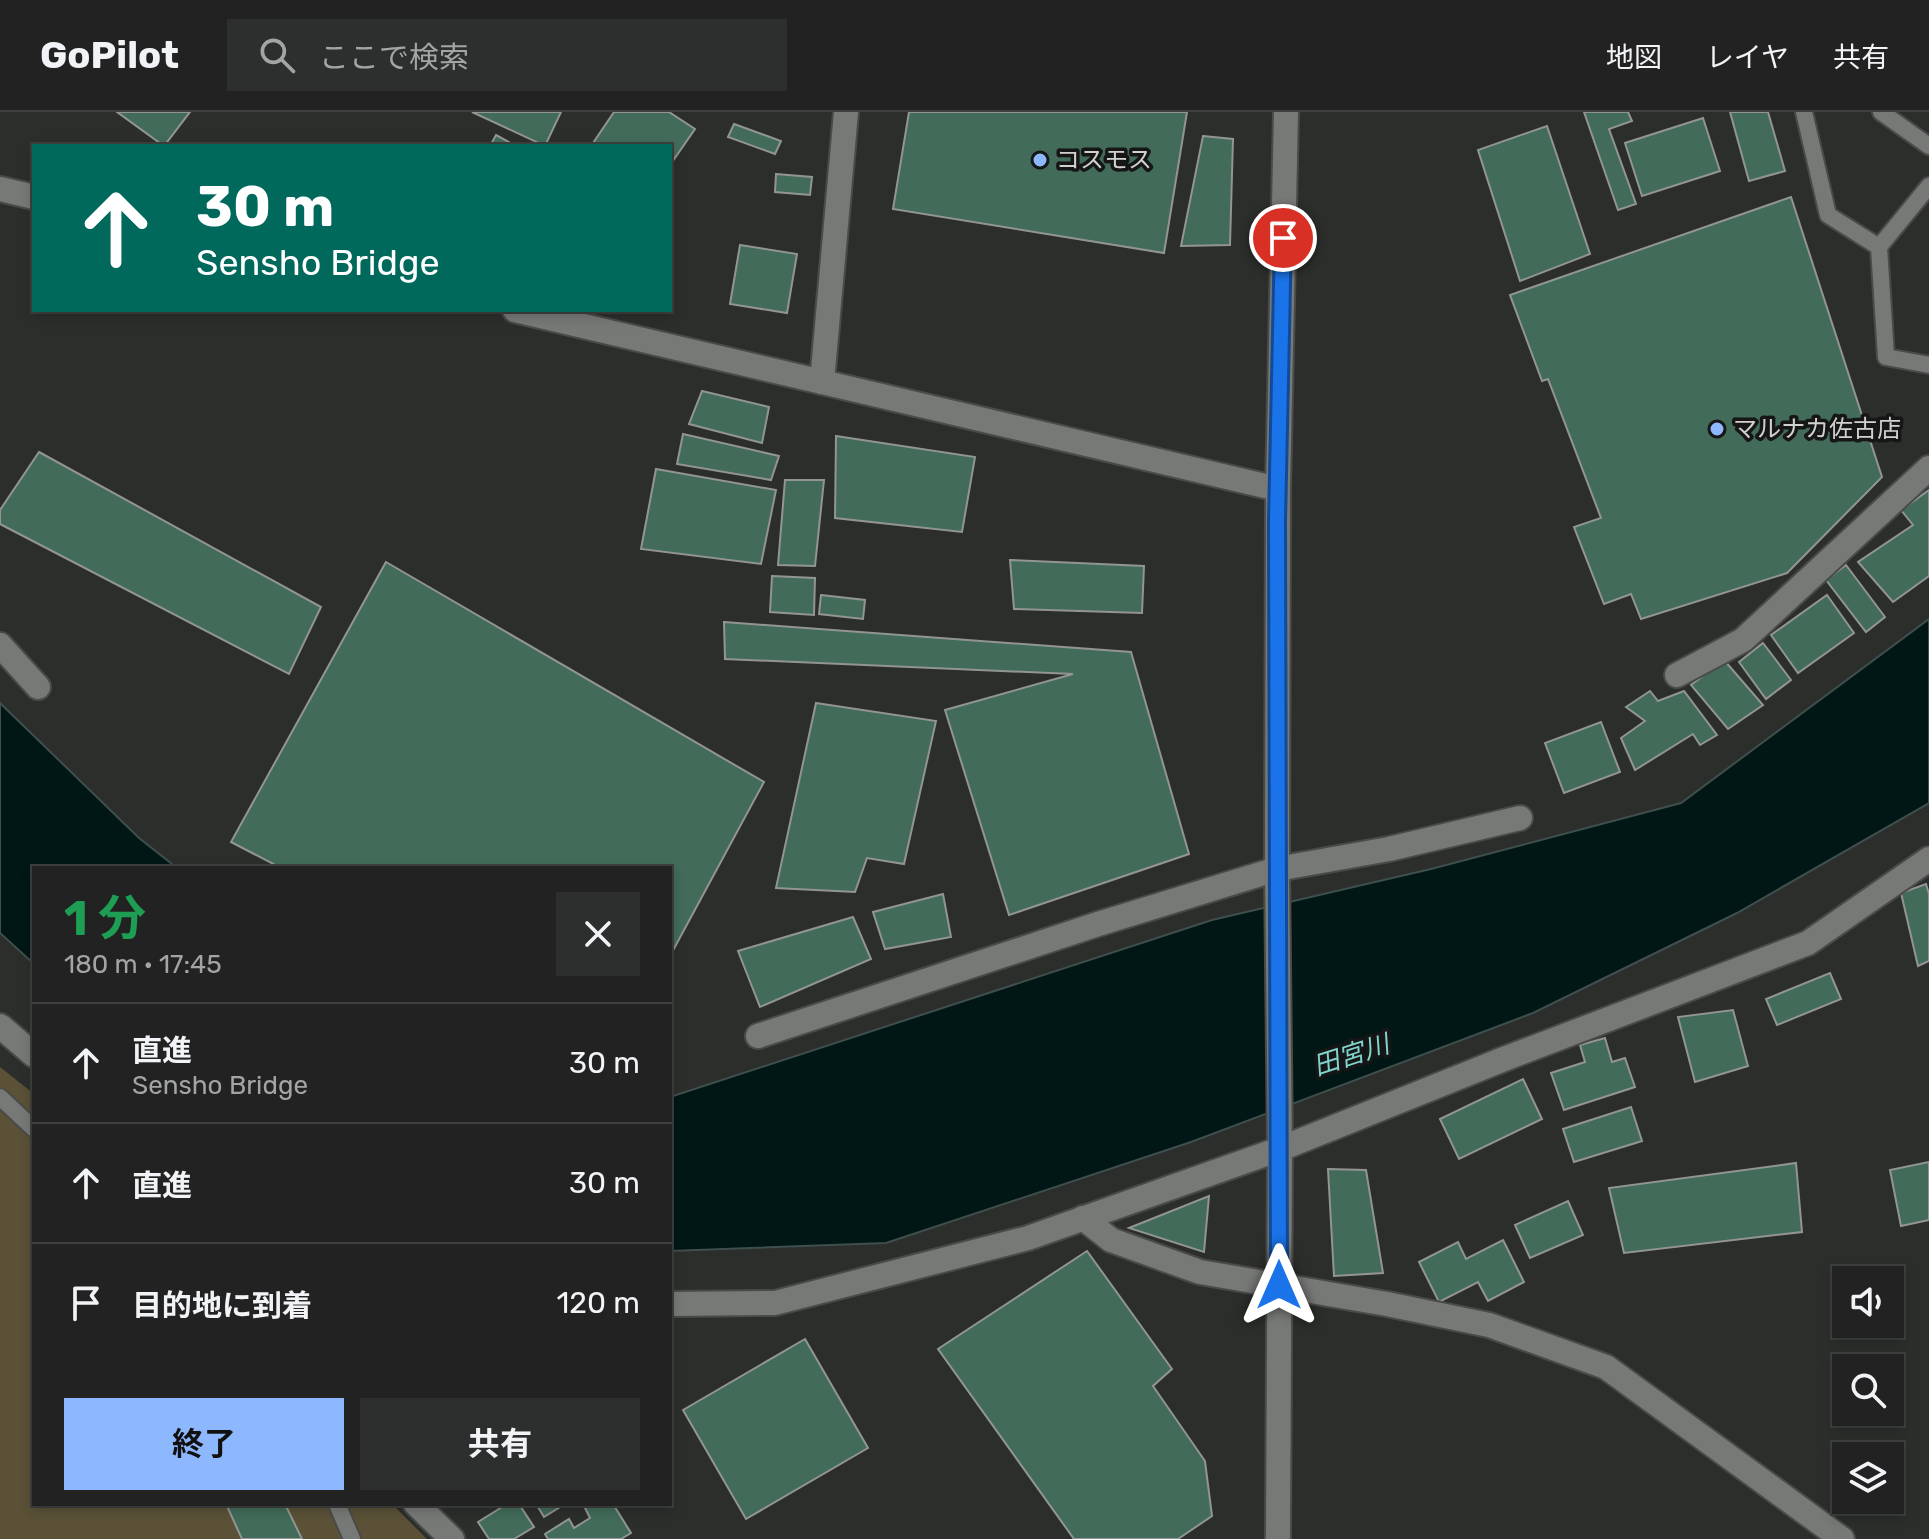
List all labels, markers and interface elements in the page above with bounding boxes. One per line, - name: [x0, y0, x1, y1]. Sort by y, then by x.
- search box: [227, 19, 787, 91]
- text: GoPilot: [40, 32, 179, 78]
- icon: search: [255, 33, 299, 77]
- text: ここで検索: [319, 40, 469, 76]
- text: 地図: [1606, 41, 1662, 74]
- text: レイヤ: [1706, 41, 1789, 74]
- text: 共有: [1833, 41, 1889, 74]
- place label: コスモス: [1056, 146, 1152, 174]
- marker: コスモス: [1031, 151, 1049, 169]
- text: 30 m: [196, 174, 334, 240]
- icon: ahead: [64, 176, 168, 280]
- pin: [1249, 204, 1317, 272]
- icon: arrive: [1261, 216, 1305, 260]
- text: Sensho Bridge: [196, 241, 440, 284]
- place label: マルナカ佐古店: [1733, 415, 1901, 443]
- marker: マルナカ佐古店: [1708, 420, 1726, 438]
- text: 1 分: [64, 890, 146, 947]
- button: close: [556, 892, 640, 976]
- text: 180 m · 17:45: [64, 949, 222, 980]
- water label: 田宮川: [1309, 1028, 1396, 1082]
- text: 直進: [132, 1033, 192, 1069]
- icon: ahead: [64, 1041, 108, 1085]
- text: 30 m: [569, 1045, 640, 1081]
- text: Sensho Bridge: [132, 1070, 308, 1101]
- icon: ahead: [64, 1161, 108, 1205]
- text: 30 m: [569, 1165, 640, 1201]
- text: 直進: [132, 1168, 192, 1204]
- position arrow: [1237, 1243, 1321, 1327]
- map controls: [1832, 1266, 1904, 1514]
- button: sound: [1832, 1266, 1904, 1338]
- icon: arrive: [64, 1281, 108, 1325]
- text: 120 m: [556, 1285, 640, 1321]
- text: 目的地に到着: [132, 1288, 312, 1324]
- button: search: [1832, 1354, 1904, 1426]
- button: 終了: [64, 1398, 344, 1490]
- button: 共有: [360, 1398, 640, 1490]
- button: layers: [1832, 1442, 1904, 1514]

